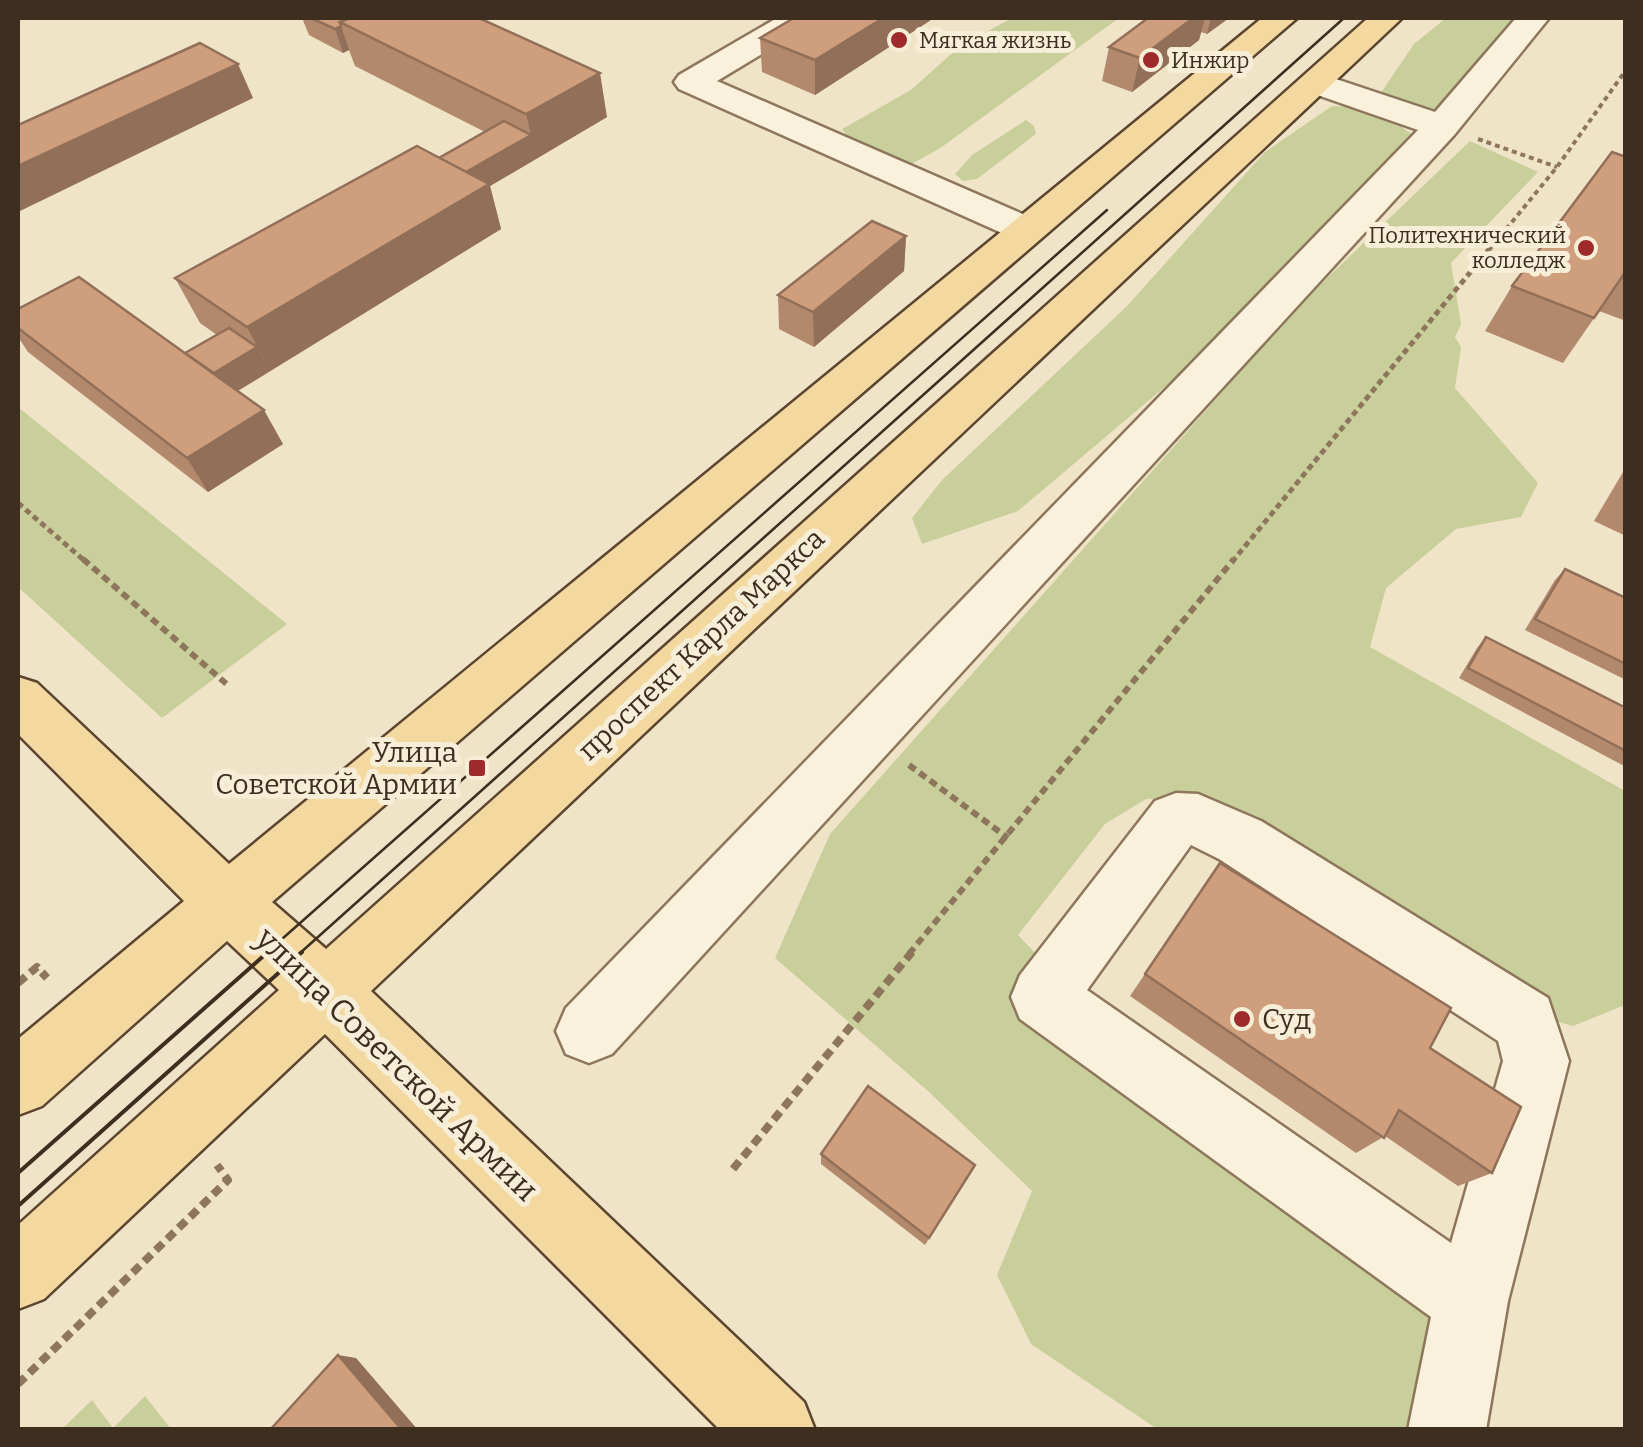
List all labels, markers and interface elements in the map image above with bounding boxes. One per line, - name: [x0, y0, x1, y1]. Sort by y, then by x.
- place label: Мягкая жизнь: [919, 27, 1071, 54]
- marker: Мягкая жизнь: [888, 29, 910, 51]
- place label: Инжир: [1171, 47, 1249, 74]
- marker: Инжир: [1140, 49, 1162, 71]
- place label: Политехнический колледж: [1369, 222, 1566, 274]
- marker: Политехнический колледж: [1575, 237, 1597, 259]
- street label: проспект Карла Маркса: [572, 522, 831, 767]
- place label: Улица Советской Армии: [215, 736, 457, 801]
- marker: Улица Советской Армии: [466, 757, 488, 779]
- street label: улица Советской Армии: [247, 919, 546, 1209]
- place label: Суд: [1262, 1003, 1311, 1036]
- marker: Суд: [1231, 1008, 1253, 1030]

